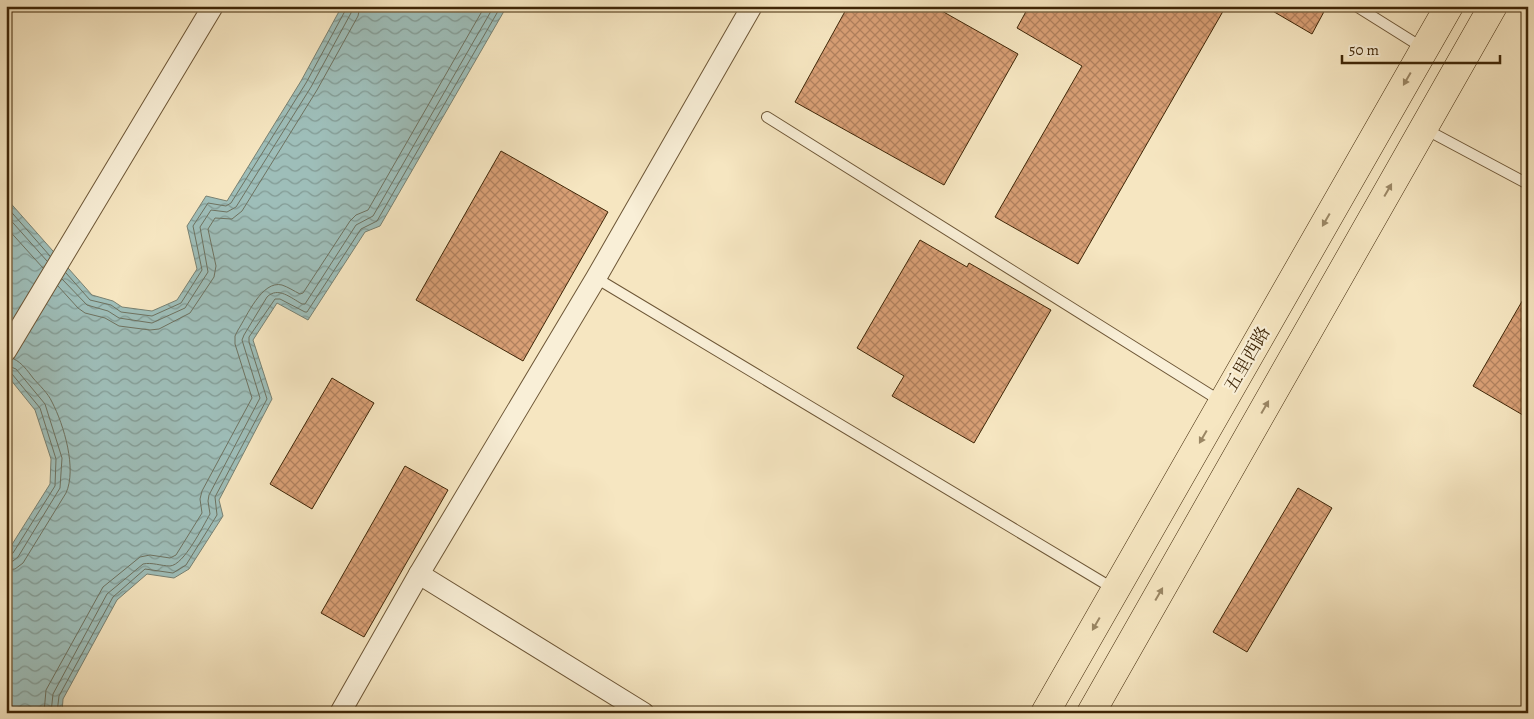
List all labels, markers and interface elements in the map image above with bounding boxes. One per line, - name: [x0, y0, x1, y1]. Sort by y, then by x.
- scale bar: [1342, 32, 1499, 64]
- text: 50 m: [1349, 40, 1379, 60]
- one-way arrow: [1403, 71, 1411, 86]
- one-way arrow: [1384, 183, 1393, 197]
- one-way arrow: [1322, 213, 1331, 227]
- street label: 五里西路: [1219, 322, 1275, 396]
- one-way arrow: [1260, 401, 1269, 414]
- one-way arrow: [1198, 431, 1207, 444]
- one-way arrow: [1154, 588, 1163, 601]
- one-way arrow: [1092, 616, 1100, 631]

